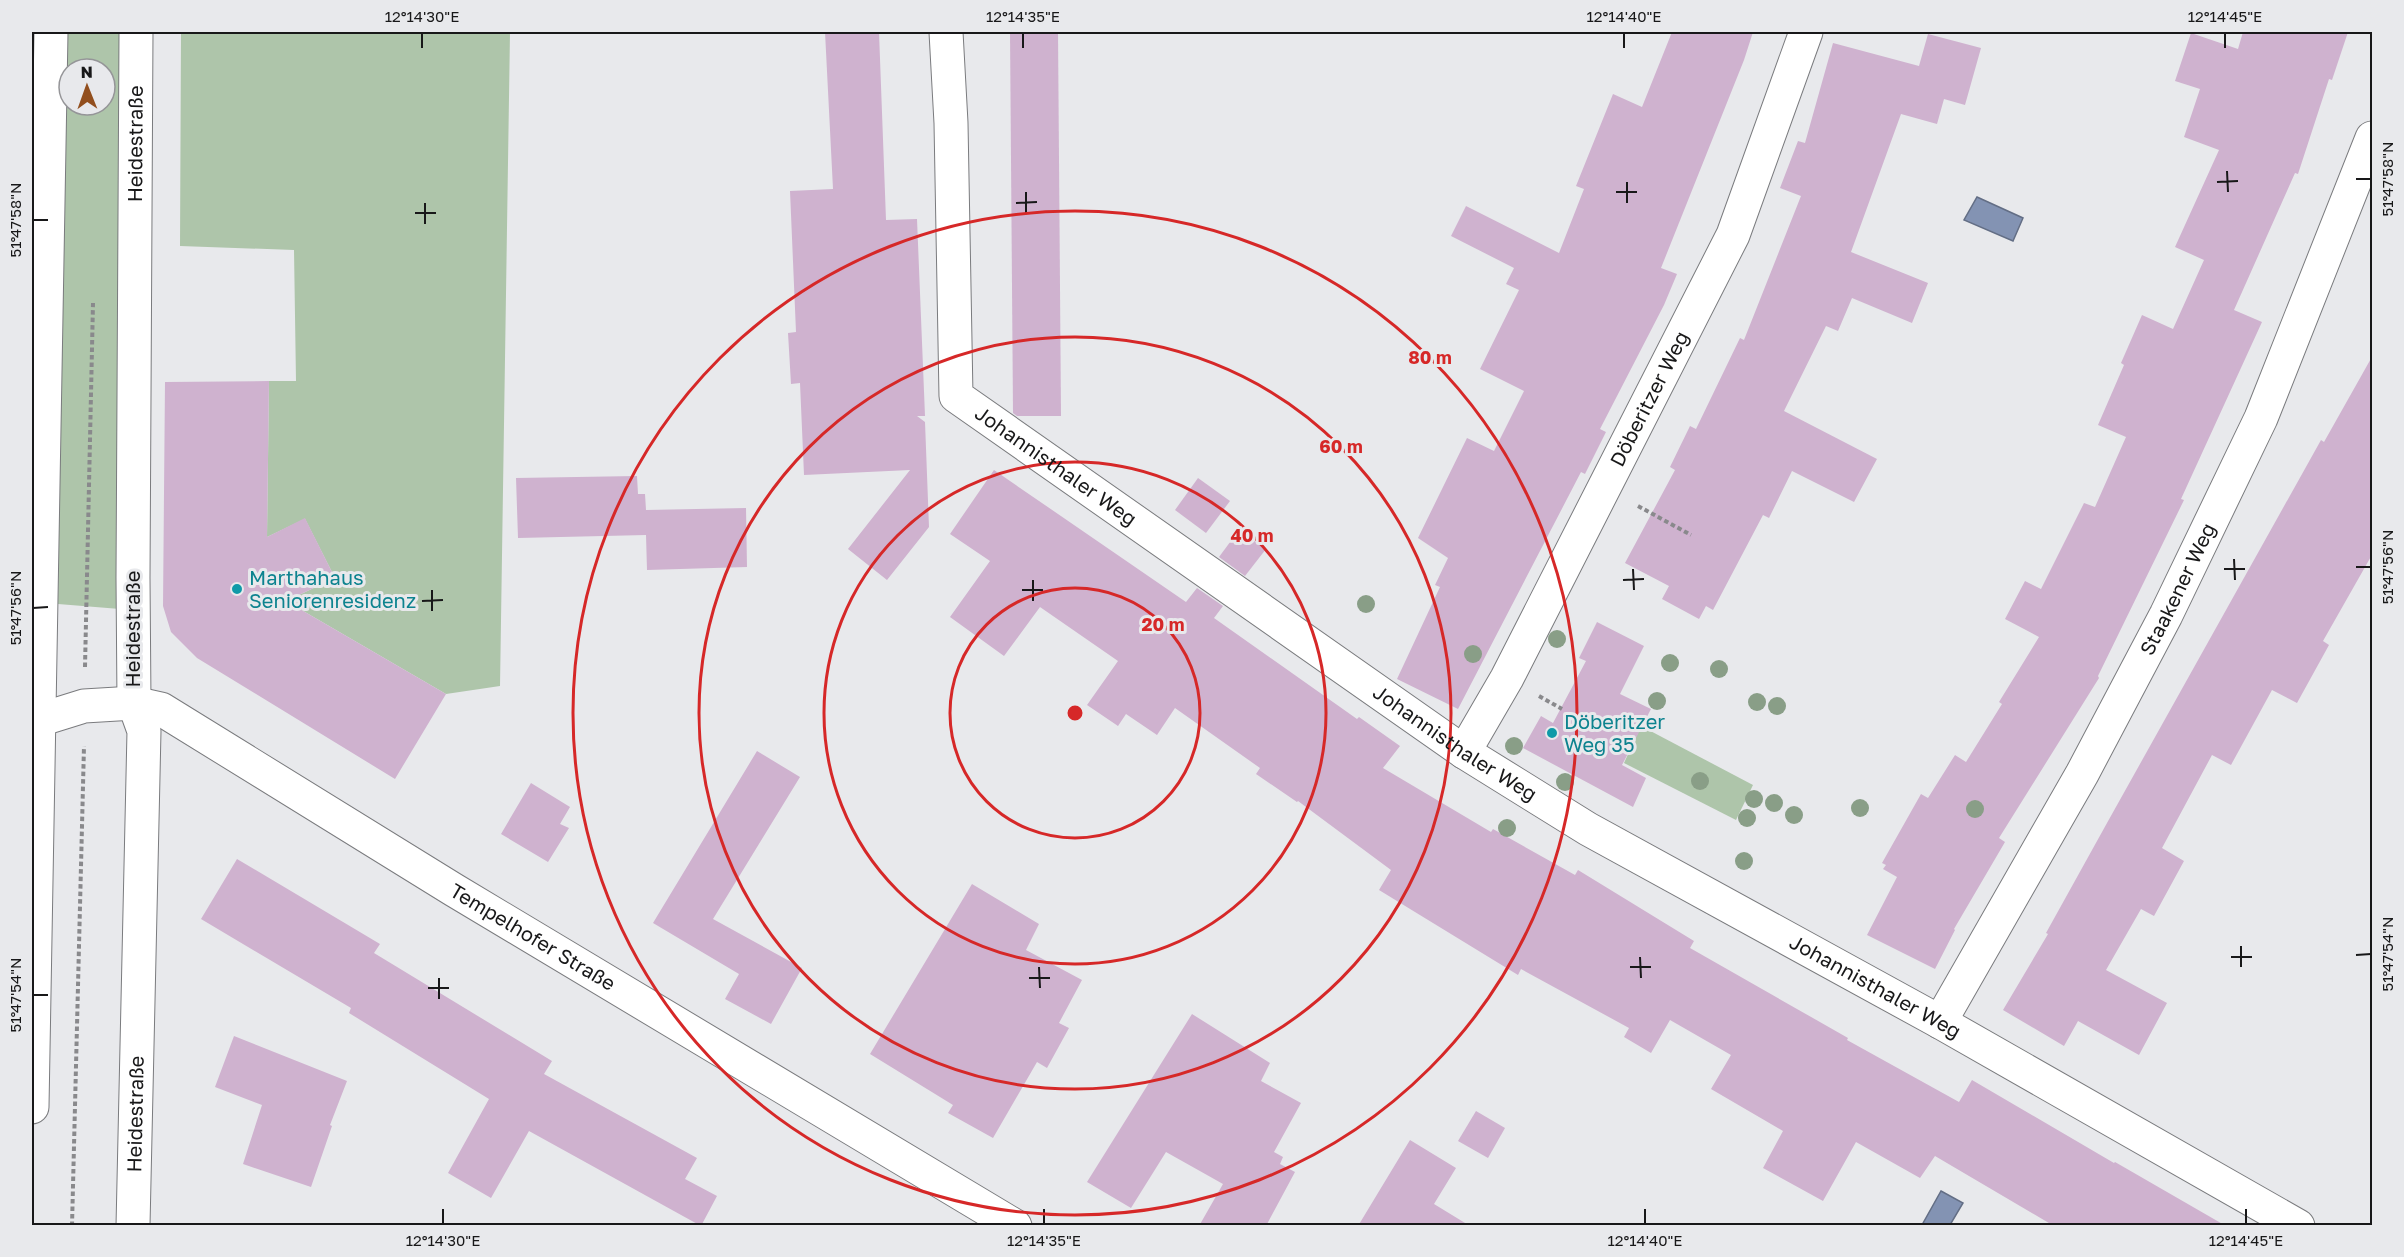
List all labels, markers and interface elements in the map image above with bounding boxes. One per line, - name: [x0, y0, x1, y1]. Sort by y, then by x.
- text: 12°14'30"E: [385, 7, 459, 25]
- text: 12°14'35"E: [986, 7, 1060, 25]
- text: 12°14'40"E: [1586, 7, 1662, 25]
- text: 12°14'45"E: [2188, 7, 2262, 25]
- north arrow: [57, 57, 117, 117]
- text: N: [80, 62, 93, 82]
- street label: Heidestraße: [122, 85, 147, 202]
- text: 51°47'58"N: [2378, 142, 2396, 216]
- text: 51°47'58"N: [6, 183, 24, 257]
- street label: Döberitzer Weg: [1604, 327, 1693, 470]
- text: 80 m: [1408, 346, 1452, 368]
- street label: Johannisthaler Weg: [971, 400, 1142, 530]
- text: 60 m: [1319, 435, 1363, 457]
- street label: Staakener Weg: [2134, 519, 2220, 659]
- text: 40 m: [1230, 524, 1274, 546]
- text: 51°47'56"N: [2378, 530, 2396, 604]
- place label: Marthahaus Seniorenresidenz: [249, 565, 416, 612]
- text: 51°47'56"N: [6, 571, 24, 645]
- street label: Heidestraße: [120, 571, 144, 687]
- marker: Marthahaus Seniorenresidenz: [230, 582, 244, 596]
- text: 20 m: [1142, 613, 1184, 635]
- street label: Johannisthaler Weg: [1369, 679, 1542, 805]
- centre of rings: [1065, 703, 1085, 723]
- place label: Döberitzer Weg 35: [1564, 709, 1665, 756]
- marker: Döberitzer Weg 35: [1545, 726, 1559, 740]
- street label: Tempelhofer Straße: [446, 878, 620, 995]
- text: 51°47'54"N: [2378, 917, 2396, 991]
- street label: Johannisthaler Weg: [1786, 929, 1966, 1042]
- text: 51°47'54"N: [6, 958, 24, 1032]
- street label: Heidestraße: [121, 1055, 148, 1173]
- text: 12°14'30"E: [406, 1231, 480, 1249]
- text: 12°14'35"E: [1007, 1231, 1081, 1249]
- text: 12°14'40"E: [1607, 1231, 1683, 1249]
- text: 12°14'45"E: [2209, 1231, 2283, 1249]

